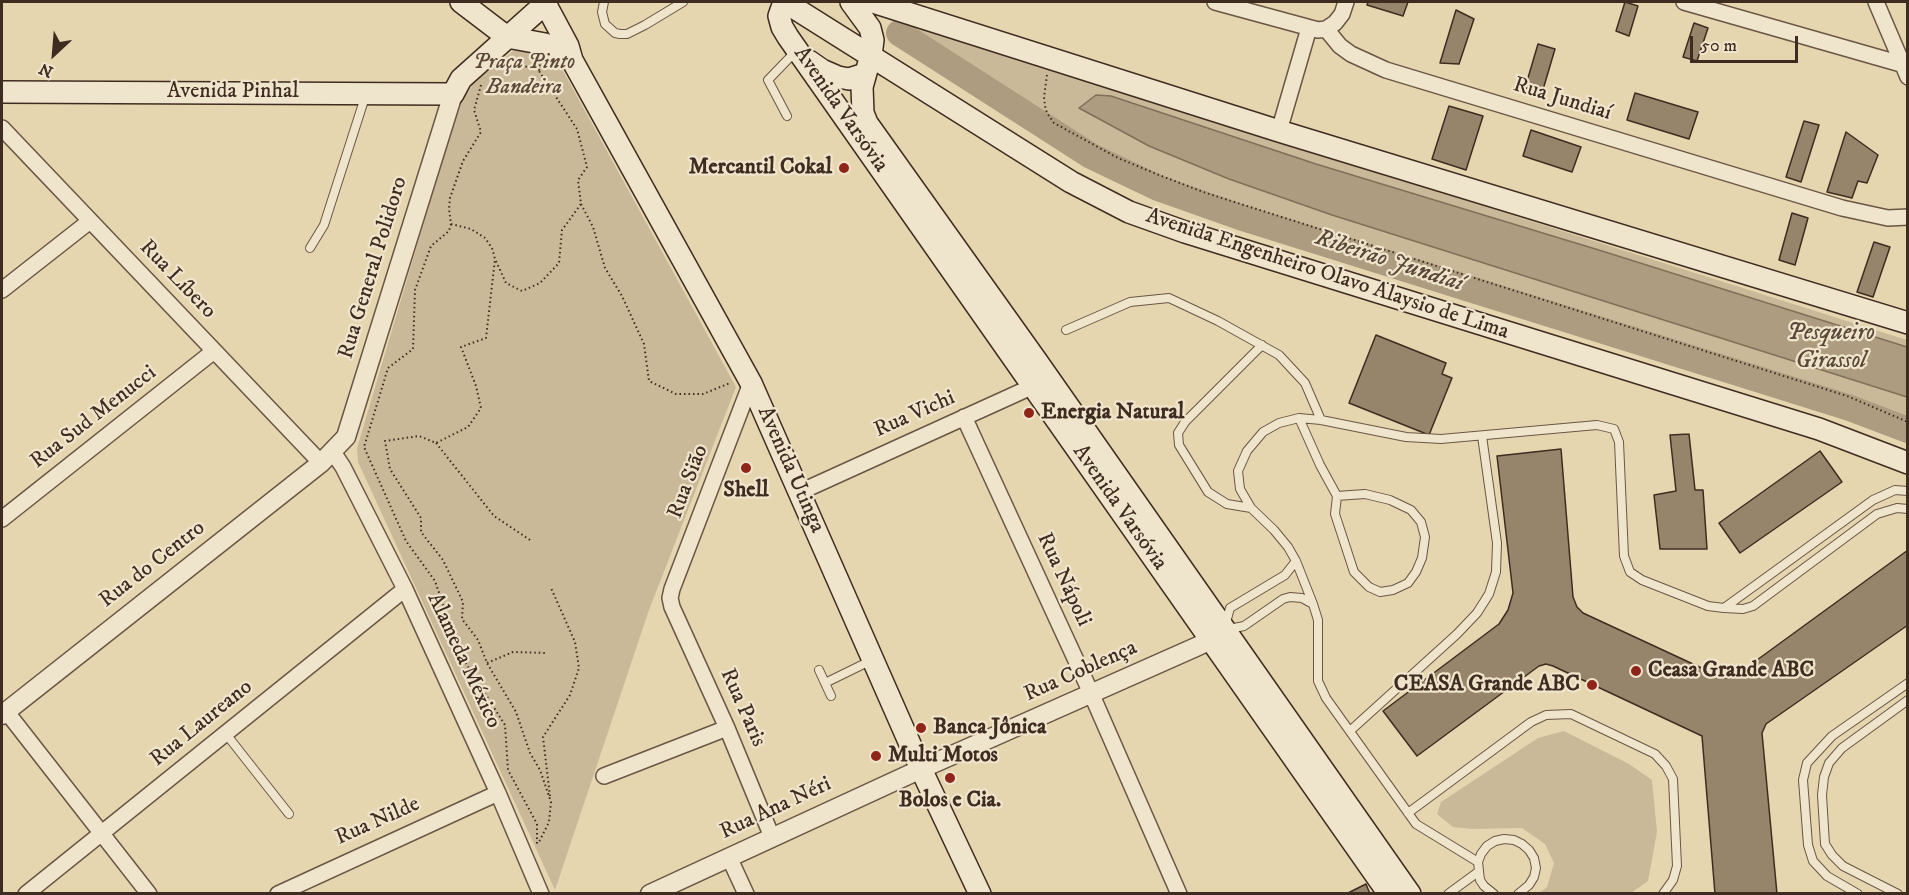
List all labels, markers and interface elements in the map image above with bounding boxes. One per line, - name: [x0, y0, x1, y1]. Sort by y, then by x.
- north arrow: [24, 24, 84, 84]
- scale bar: [1693, 24, 1801, 62]
- text: 50 m: [1701, 35, 1737, 57]
- street label: Avenida Varsóvia: [787, 42, 893, 178]
- park label: Praça Pinto Bandeira: [473, 50, 575, 101]
- text: N: [36, 58, 56, 82]
- street label: Rua Jundiaí: [1510, 73, 1614, 127]
- street label: Avenida Pinhal: [167, 79, 299, 105]
- place label: Mercantil Cokal: [689, 155, 832, 181]
- marker: Mercantil Cokal: [837, 161, 851, 175]
- street label: Rua General Polidoro: [334, 174, 414, 362]
- street label: Avenida Engenheiro Olavo Alaysio de Lima: [1142, 204, 1512, 346]
- water label: Ribeirão Jundiaí: [1311, 225, 1467, 299]
- street label: Rua Líbero: [133, 235, 221, 325]
- water label: Pesqueiro Girassol: [1787, 320, 1875, 376]
- street label: Rua Sud Menucci: [26, 361, 162, 475]
- street label: Rua Vichi: [871, 386, 959, 444]
- place label: Energia Natural: [1041, 400, 1184, 426]
- street label: Avenida Utinga: [750, 403, 830, 537]
- marker: Energia Natural: [1022, 406, 1036, 420]
- street label: Avenida Varsóvia: [1066, 440, 1172, 576]
- street label: Rua Sião: [663, 442, 715, 522]
- marker: Shell: [739, 461, 753, 475]
- place label: Shell: [723, 478, 769, 504]
- street label: Rua do Centro: [95, 516, 211, 614]
- street label: Rua Nápoli: [1030, 529, 1096, 631]
- street label: Alameda México: [420, 589, 506, 733]
- street label: Rua Coblença: [1020, 635, 1142, 709]
- place label: Ceasa Grande ABC: [1648, 658, 1814, 684]
- marker: Ceasa Grande ABC: [1629, 664, 1643, 678]
- street label: Rua Paris: [713, 665, 771, 751]
- place label: CEASA Grande ABC: [1394, 672, 1580, 698]
- street label: Rua Laureano: [146, 675, 258, 773]
- marker: CEASA Grande ABC: [1585, 678, 1599, 692]
- place label: Banca Jônica: [933, 715, 1046, 741]
- marker: Banca Jônica: [914, 721, 928, 735]
- place label: Multi Motos: [888, 743, 998, 769]
- marker: Multi Motos: [869, 749, 883, 763]
- marker: Bolos e Cia.: [943, 771, 957, 785]
- street label: Rua Ana Néri: [716, 772, 836, 846]
- place label: Bolos e Cia.: [899, 788, 1001, 814]
- street label: Rua Nilde: [332, 792, 424, 852]

